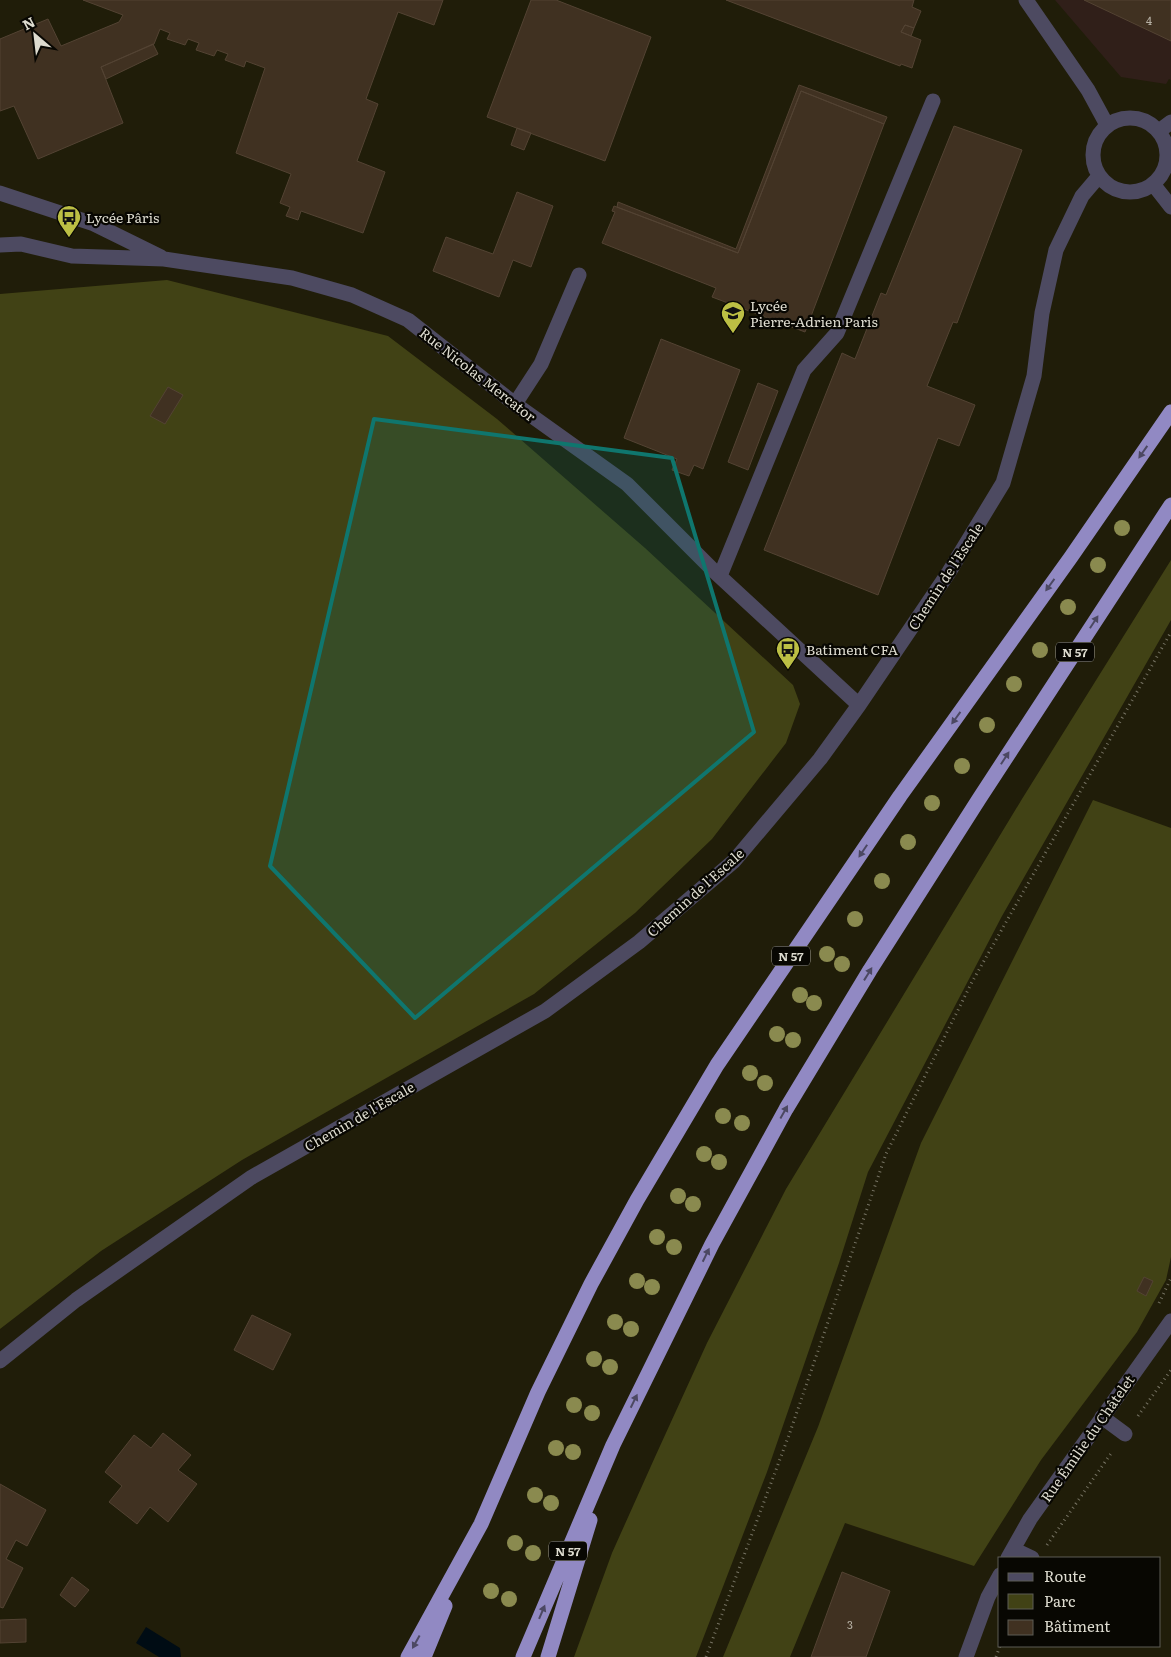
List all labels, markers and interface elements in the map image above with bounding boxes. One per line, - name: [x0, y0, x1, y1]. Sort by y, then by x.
- north arrow: [10, 10, 60, 60]
- text: N: [19, 11, 39, 34]
- house number: 4: [1146, 12, 1152, 28]
- bus stop icon: Lycée Pâris: [56, 204, 82, 238]
- place label: Lycée Pâris: [86, 207, 159, 227]
- place label: Lycée Pierre-Adrien Paris: [750, 295, 878, 331]
- school or university icon: Lycée Pierre-Adrien Paris: [720, 300, 746, 334]
- street label: Rue Nicolas Mercator: [416, 322, 541, 426]
- one-way arrow: [1138, 445, 1148, 459]
- street label: Chemin de l'Escale: [903, 518, 987, 634]
- one-way arrow: [1045, 578, 1055, 592]
- one-way arrow: [1089, 616, 1099, 629]
- bus stop icon: Batiment CFA: [775, 636, 801, 670]
- place label: Batiment CFA: [806, 639, 899, 659]
- road number: N 57: [1056, 642, 1094, 662]
- one-way arrow: [951, 711, 961, 724]
- one-way arrow: [1001, 752, 1010, 765]
- street label: Chemin de l'Escale: [642, 843, 748, 941]
- one-way arrow: [858, 844, 868, 857]
- road number: N 57: [772, 946, 810, 966]
- one-way arrow: [864, 967, 873, 980]
- street label: Chemin de l'Escale: [300, 1076, 418, 1156]
- one-way arrow: [779, 1106, 788, 1119]
- one-way arrow: [703, 1248, 711, 1262]
- street label: Rue Émilie du Châtelet: [1035, 1370, 1139, 1506]
- one-way arrow: [631, 1394, 639, 1408]
- road number: N 57: [549, 1542, 587, 1560]
- legend: [998, 1557, 1161, 1647]
- text: Route: [1044, 1564, 1086, 1587]
- text: Parc: [1044, 1589, 1076, 1612]
- one-way arrow: [538, 1605, 546, 1619]
- text: Bâtiment: [1044, 1614, 1110, 1637]
- house number: 3: [847, 1616, 853, 1632]
- one-way arrow: [412, 1634, 420, 1649]

